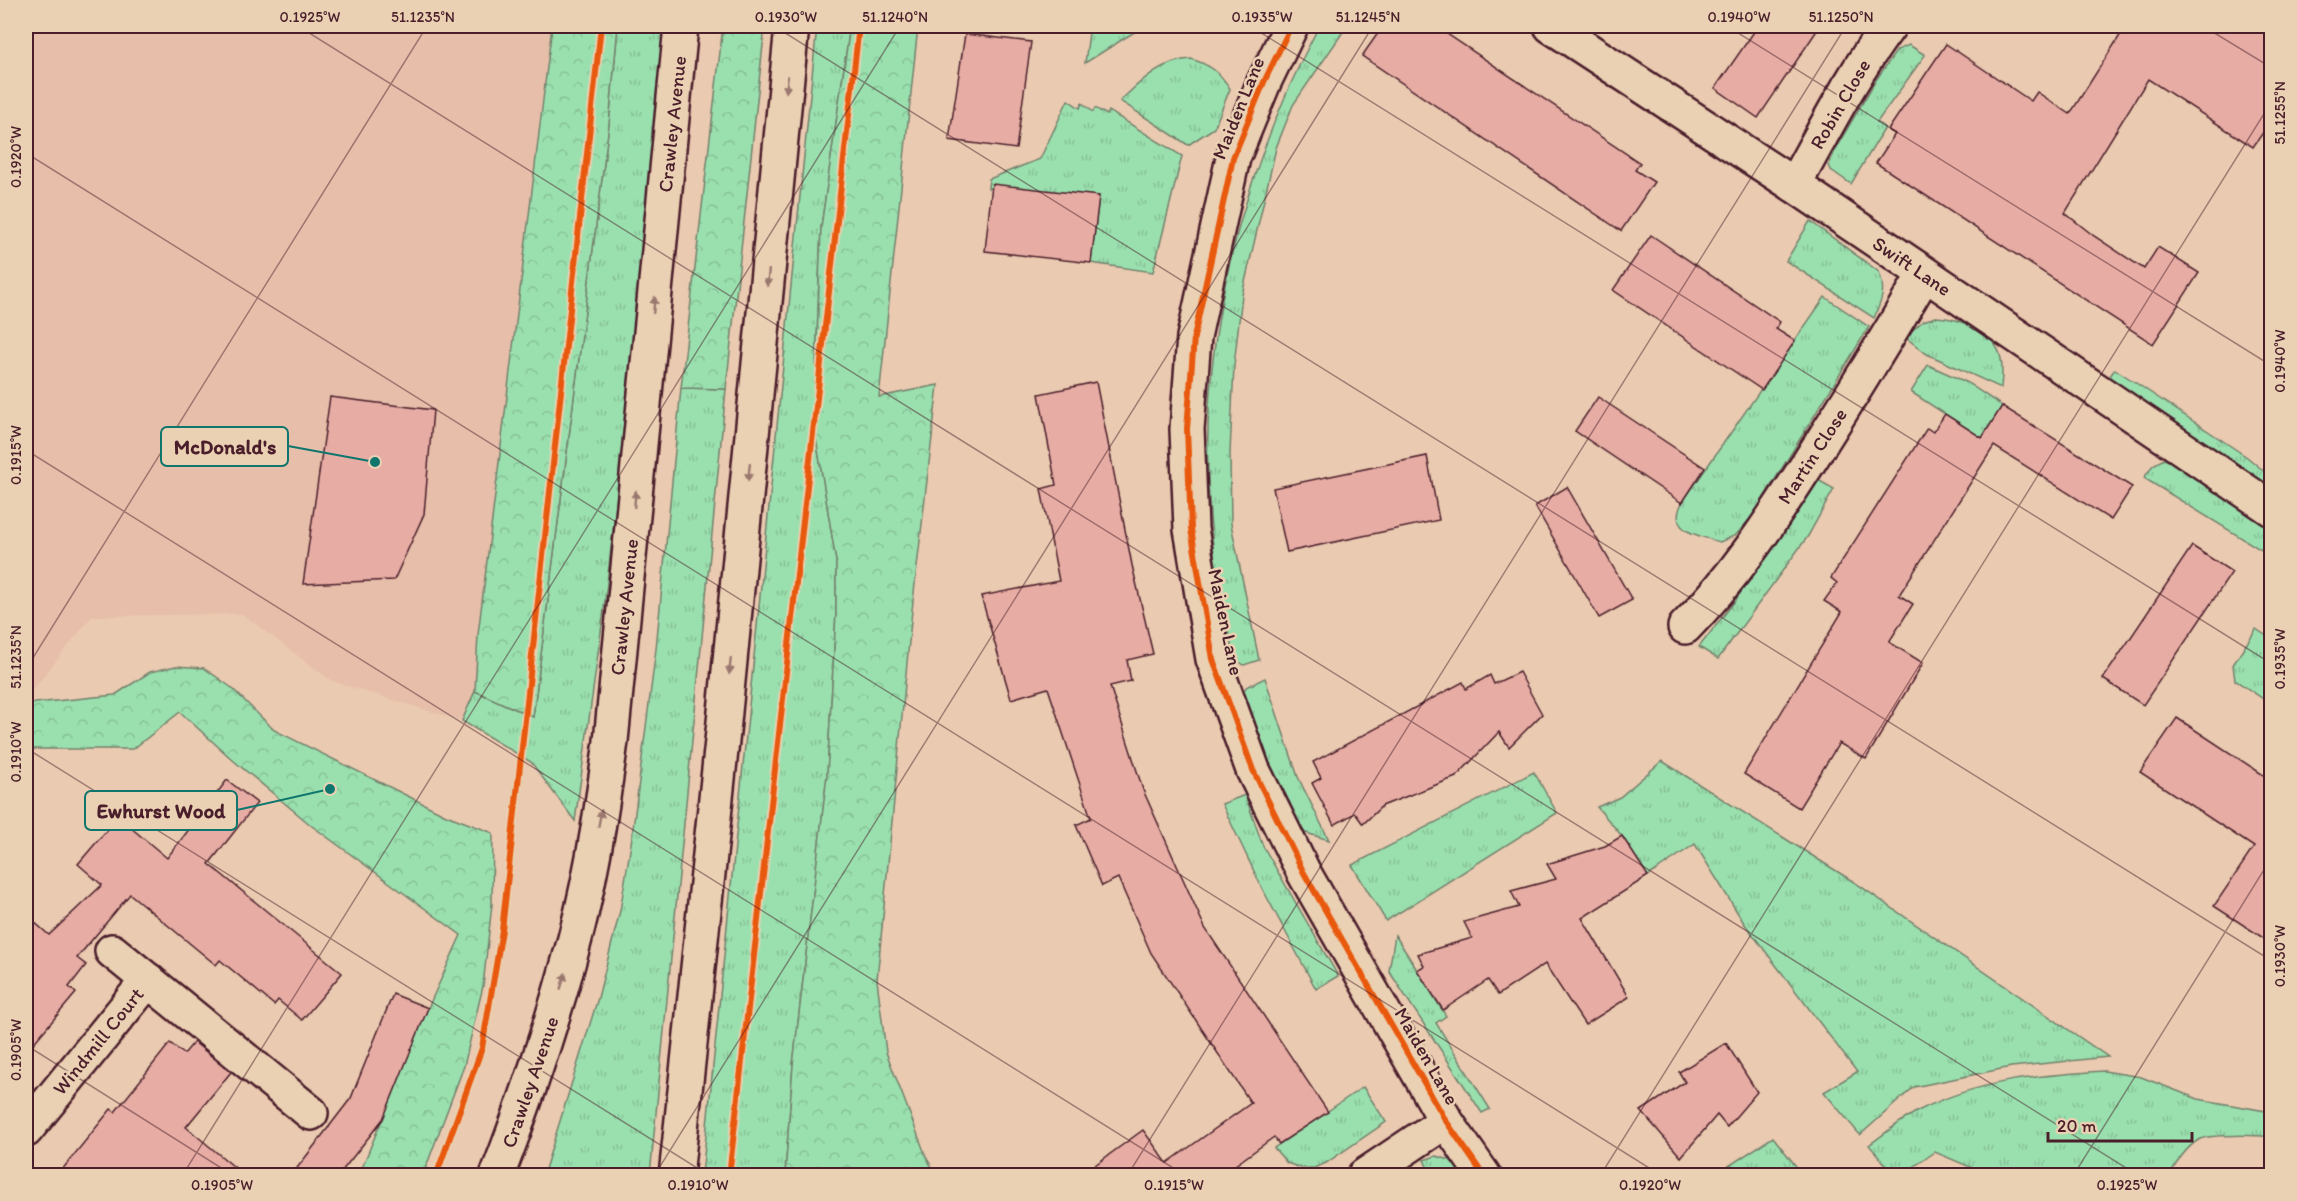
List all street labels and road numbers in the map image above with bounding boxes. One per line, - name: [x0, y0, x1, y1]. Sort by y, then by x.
- street label: Maiden Lane: [1207, 53, 1269, 163]
- street label: Crawley Avenue: [653, 54, 691, 194]
- street label: Robin Close: [1805, 55, 1875, 153]
- street label: Swift Lane: [1868, 231, 1956, 301]
- street label: Martin Close: [1772, 403, 1852, 509]
- street label: Crawley Avenue: [605, 537, 643, 677]
- street label: Maiden Lane: [1203, 566, 1249, 678]
- street label: Windmill Court: [47, 982, 149, 1100]
- street label: Maiden Lane: [1389, 1003, 1465, 1109]
- street label: Crawley Avenue: [496, 1013, 564, 1151]

